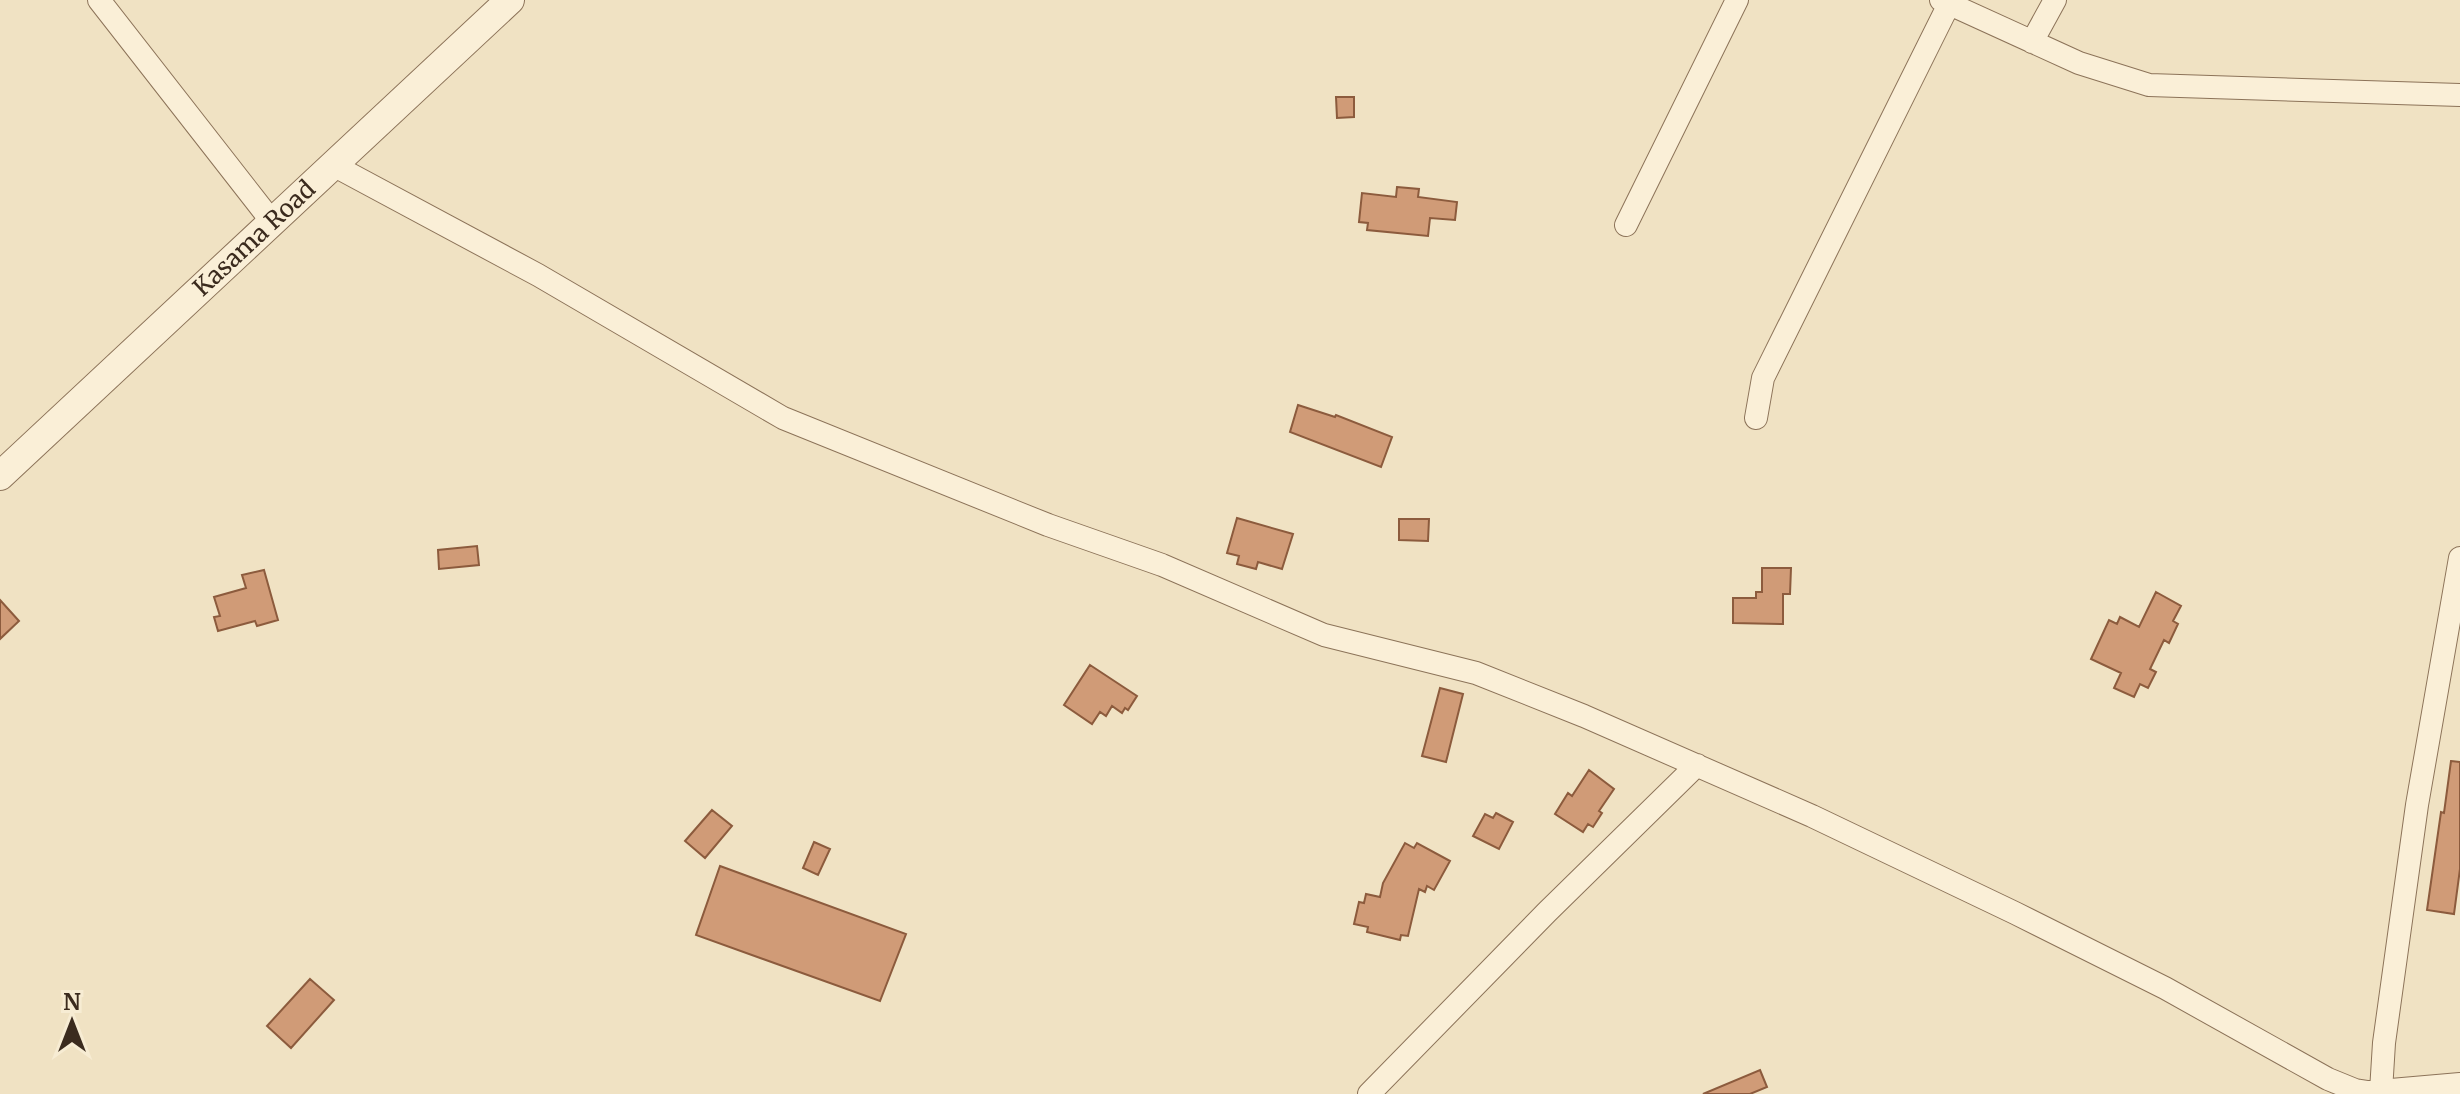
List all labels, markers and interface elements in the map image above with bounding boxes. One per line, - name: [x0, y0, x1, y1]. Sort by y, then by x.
- street label: Kasama Road: [186, 174, 322, 303]
- north arrow: [32, 982, 112, 1062]
- text: N: [63, 988, 81, 1016]

